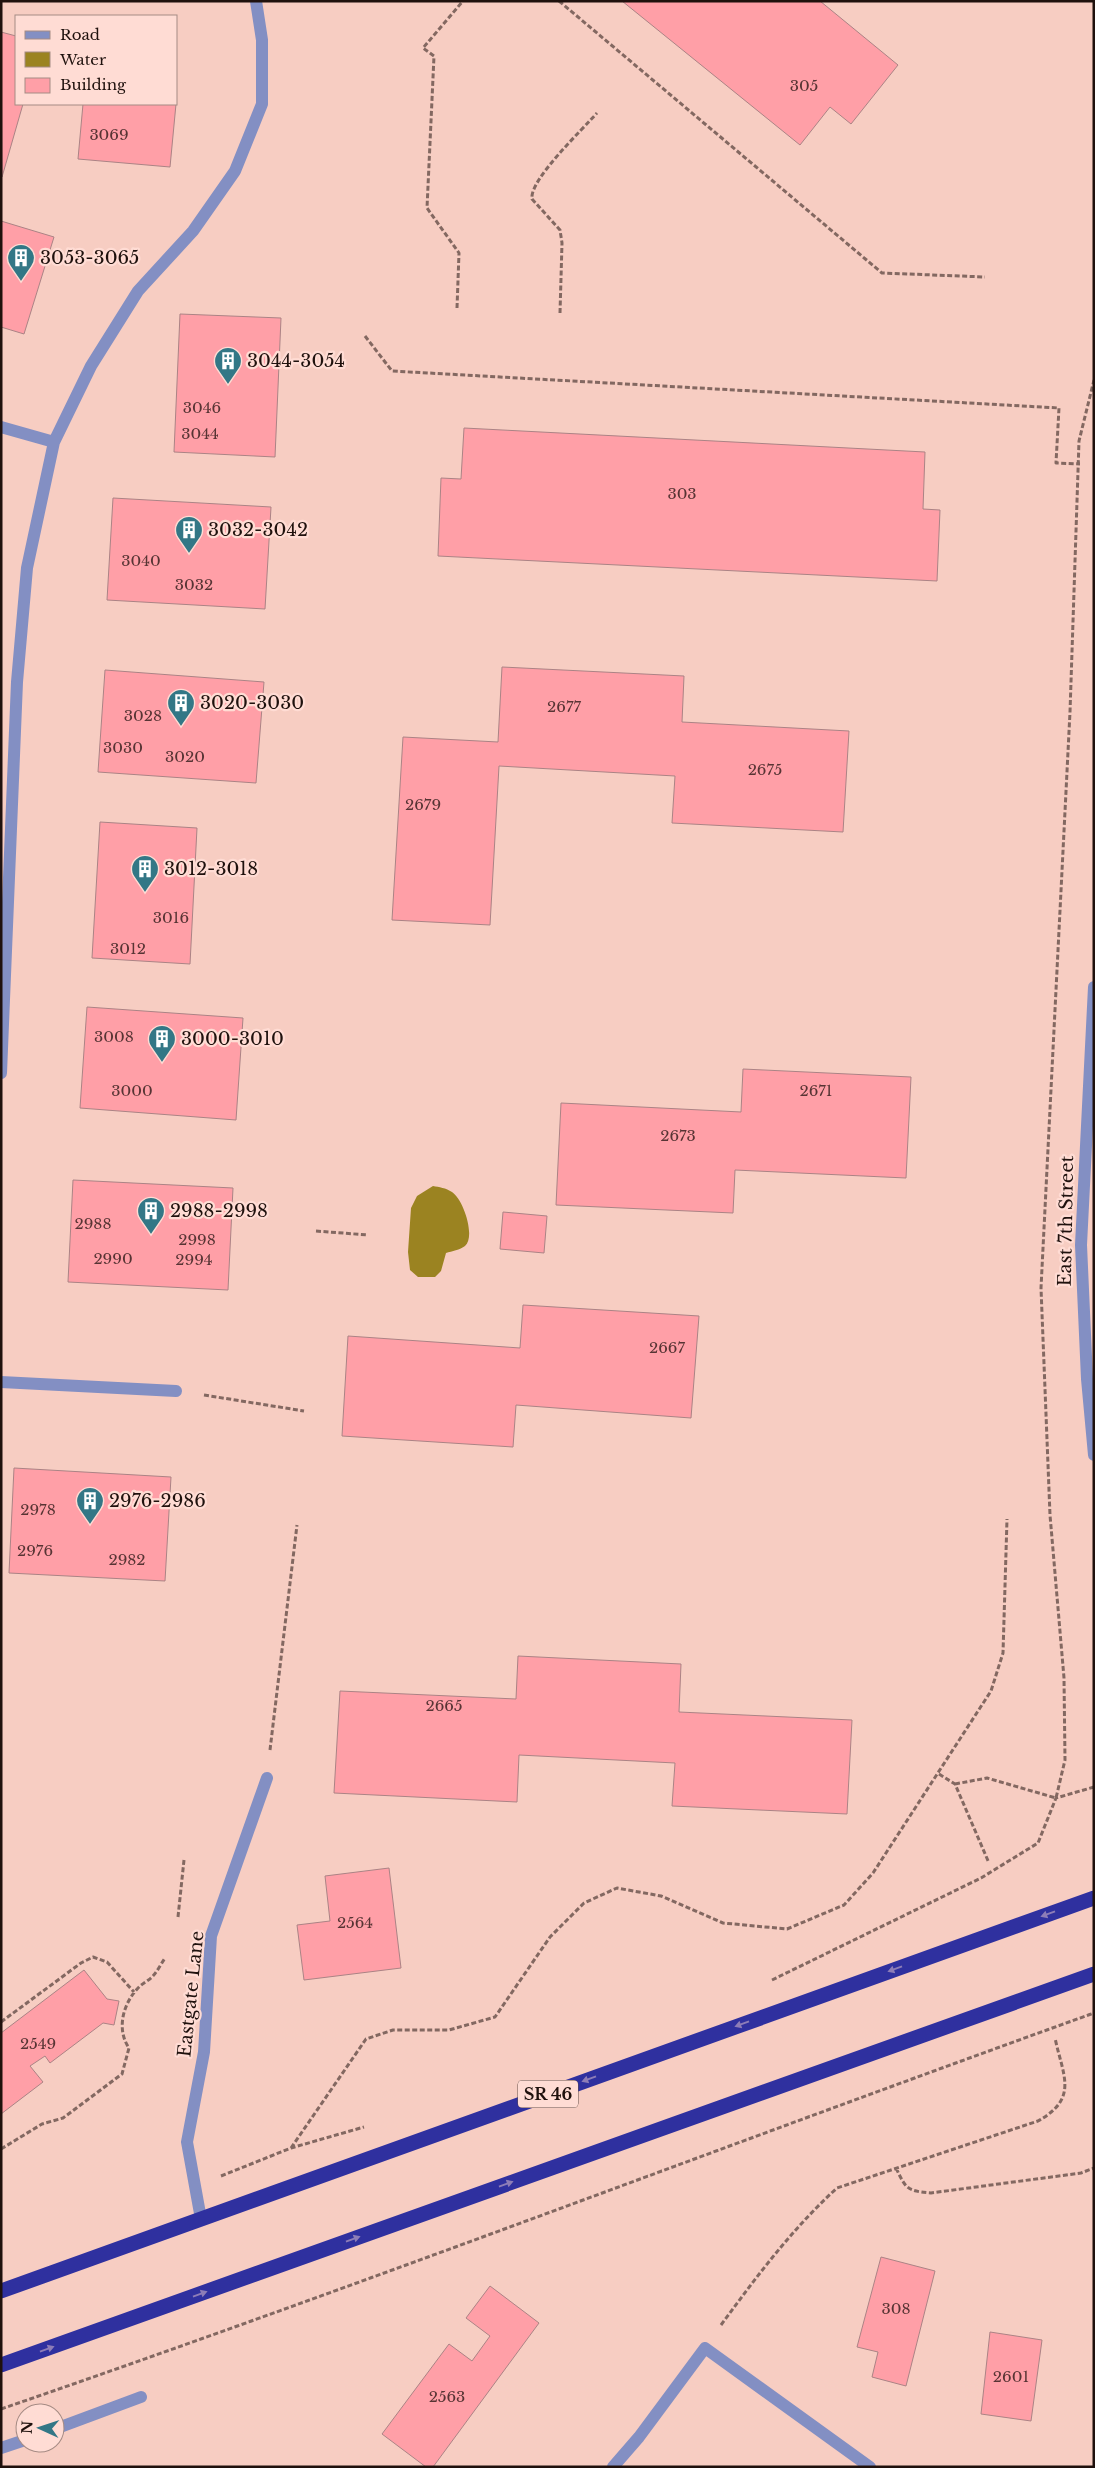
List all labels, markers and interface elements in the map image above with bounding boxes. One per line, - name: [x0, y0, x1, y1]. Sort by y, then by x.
- legend: [15, 15, 178, 105]
- text: Road: [60, 25, 100, 44]
- text: Water: [59, 50, 107, 69]
- text: Building: [60, 75, 127, 94]
- house number: 305: [790, 76, 818, 95]
- house number: 3069: [89, 125, 129, 144]
- building icon: 3053-3065: [6, 243, 36, 282]
- place label: 3053-3065: [40, 247, 139, 269]
- building icon: 3044-3054: [213, 346, 243, 385]
- place label: 3044-3054: [247, 350, 345, 372]
- house number: 3046: [183, 398, 221, 417]
- house number: 3044: [181, 424, 219, 443]
- house number: 303: [667, 484, 697, 503]
- building icon: 3032-3042: [174, 515, 204, 554]
- place label: 3032-3042: [208, 519, 308, 541]
- house number: 3040: [121, 551, 161, 570]
- house number: 3032: [175, 575, 213, 594]
- building icon: 3020-3030: [166, 688, 196, 727]
- place label: 3020-3030: [200, 692, 304, 714]
- house number: 2677: [547, 697, 581, 716]
- house number: 3028: [124, 706, 162, 725]
- house number: 3030: [103, 738, 143, 757]
- house number: 3020: [165, 747, 205, 766]
- house number: 2675: [748, 760, 782, 779]
- house number: 2679: [405, 795, 441, 814]
- building icon: 3012-3018: [130, 854, 160, 893]
- place label: 3012-3018: [164, 858, 258, 880]
- house number: 3016: [153, 908, 189, 927]
- house number: 3012: [110, 939, 146, 958]
- building icon: 3000-3010: [147, 1024, 177, 1063]
- house number: 3008: [94, 1027, 134, 1046]
- place label: 3000-3010: [181, 1028, 284, 1050]
- house number: 3000: [111, 1081, 153, 1100]
- house number: 2671: [799, 1081, 833, 1100]
- house number: 2673: [660, 1126, 696, 1145]
- street label: East 7th Street: [1054, 1155, 1078, 1287]
- building icon: 2988-2998: [136, 1196, 166, 1235]
- place label: 2988-2998: [170, 1200, 268, 1222]
- house number: 2988: [74, 1214, 112, 1233]
- house number: 2998: [178, 1230, 216, 1249]
- house number: 2990: [93, 1249, 133, 1268]
- house number: 2994: [175, 1250, 213, 1269]
- house number: 2667: [649, 1338, 685, 1357]
- building icon: 2976-2986: [75, 1486, 105, 1525]
- place label: 2976-2986: [109, 1490, 206, 1512]
- house number: 2978: [20, 1500, 56, 1519]
- house number: 2976: [17, 1541, 53, 1560]
- house number: 2982: [108, 1550, 146, 1569]
- house number: 2665: [425, 1696, 463, 1715]
- one-way arrow: [1040, 1910, 1055, 1918]
- house number: 2564: [337, 1913, 373, 1932]
- street label: Eastgate Lane: [173, 1930, 209, 2058]
- one-way arrow: [887, 1965, 902, 1973]
- one-way arrow: [734, 2020, 749, 2028]
- house number: 2549: [20, 2034, 56, 2053]
- one-way arrow: [581, 2075, 596, 2083]
- road number: SR 46: [518, 2080, 578, 2108]
- one-way arrow: [499, 2180, 514, 2188]
- one-way arrow: [346, 2235, 361, 2243]
- one-way arrow: [193, 2290, 208, 2298]
- house number: 308: [881, 2299, 911, 2318]
- one-way arrow: [40, 2345, 55, 2353]
- house number: 2601: [993, 2367, 1029, 2386]
- house number: 2563: [429, 2387, 465, 2406]
- north arrow: [15, 2403, 65, 2453]
- text: N: [18, 2420, 36, 2434]

